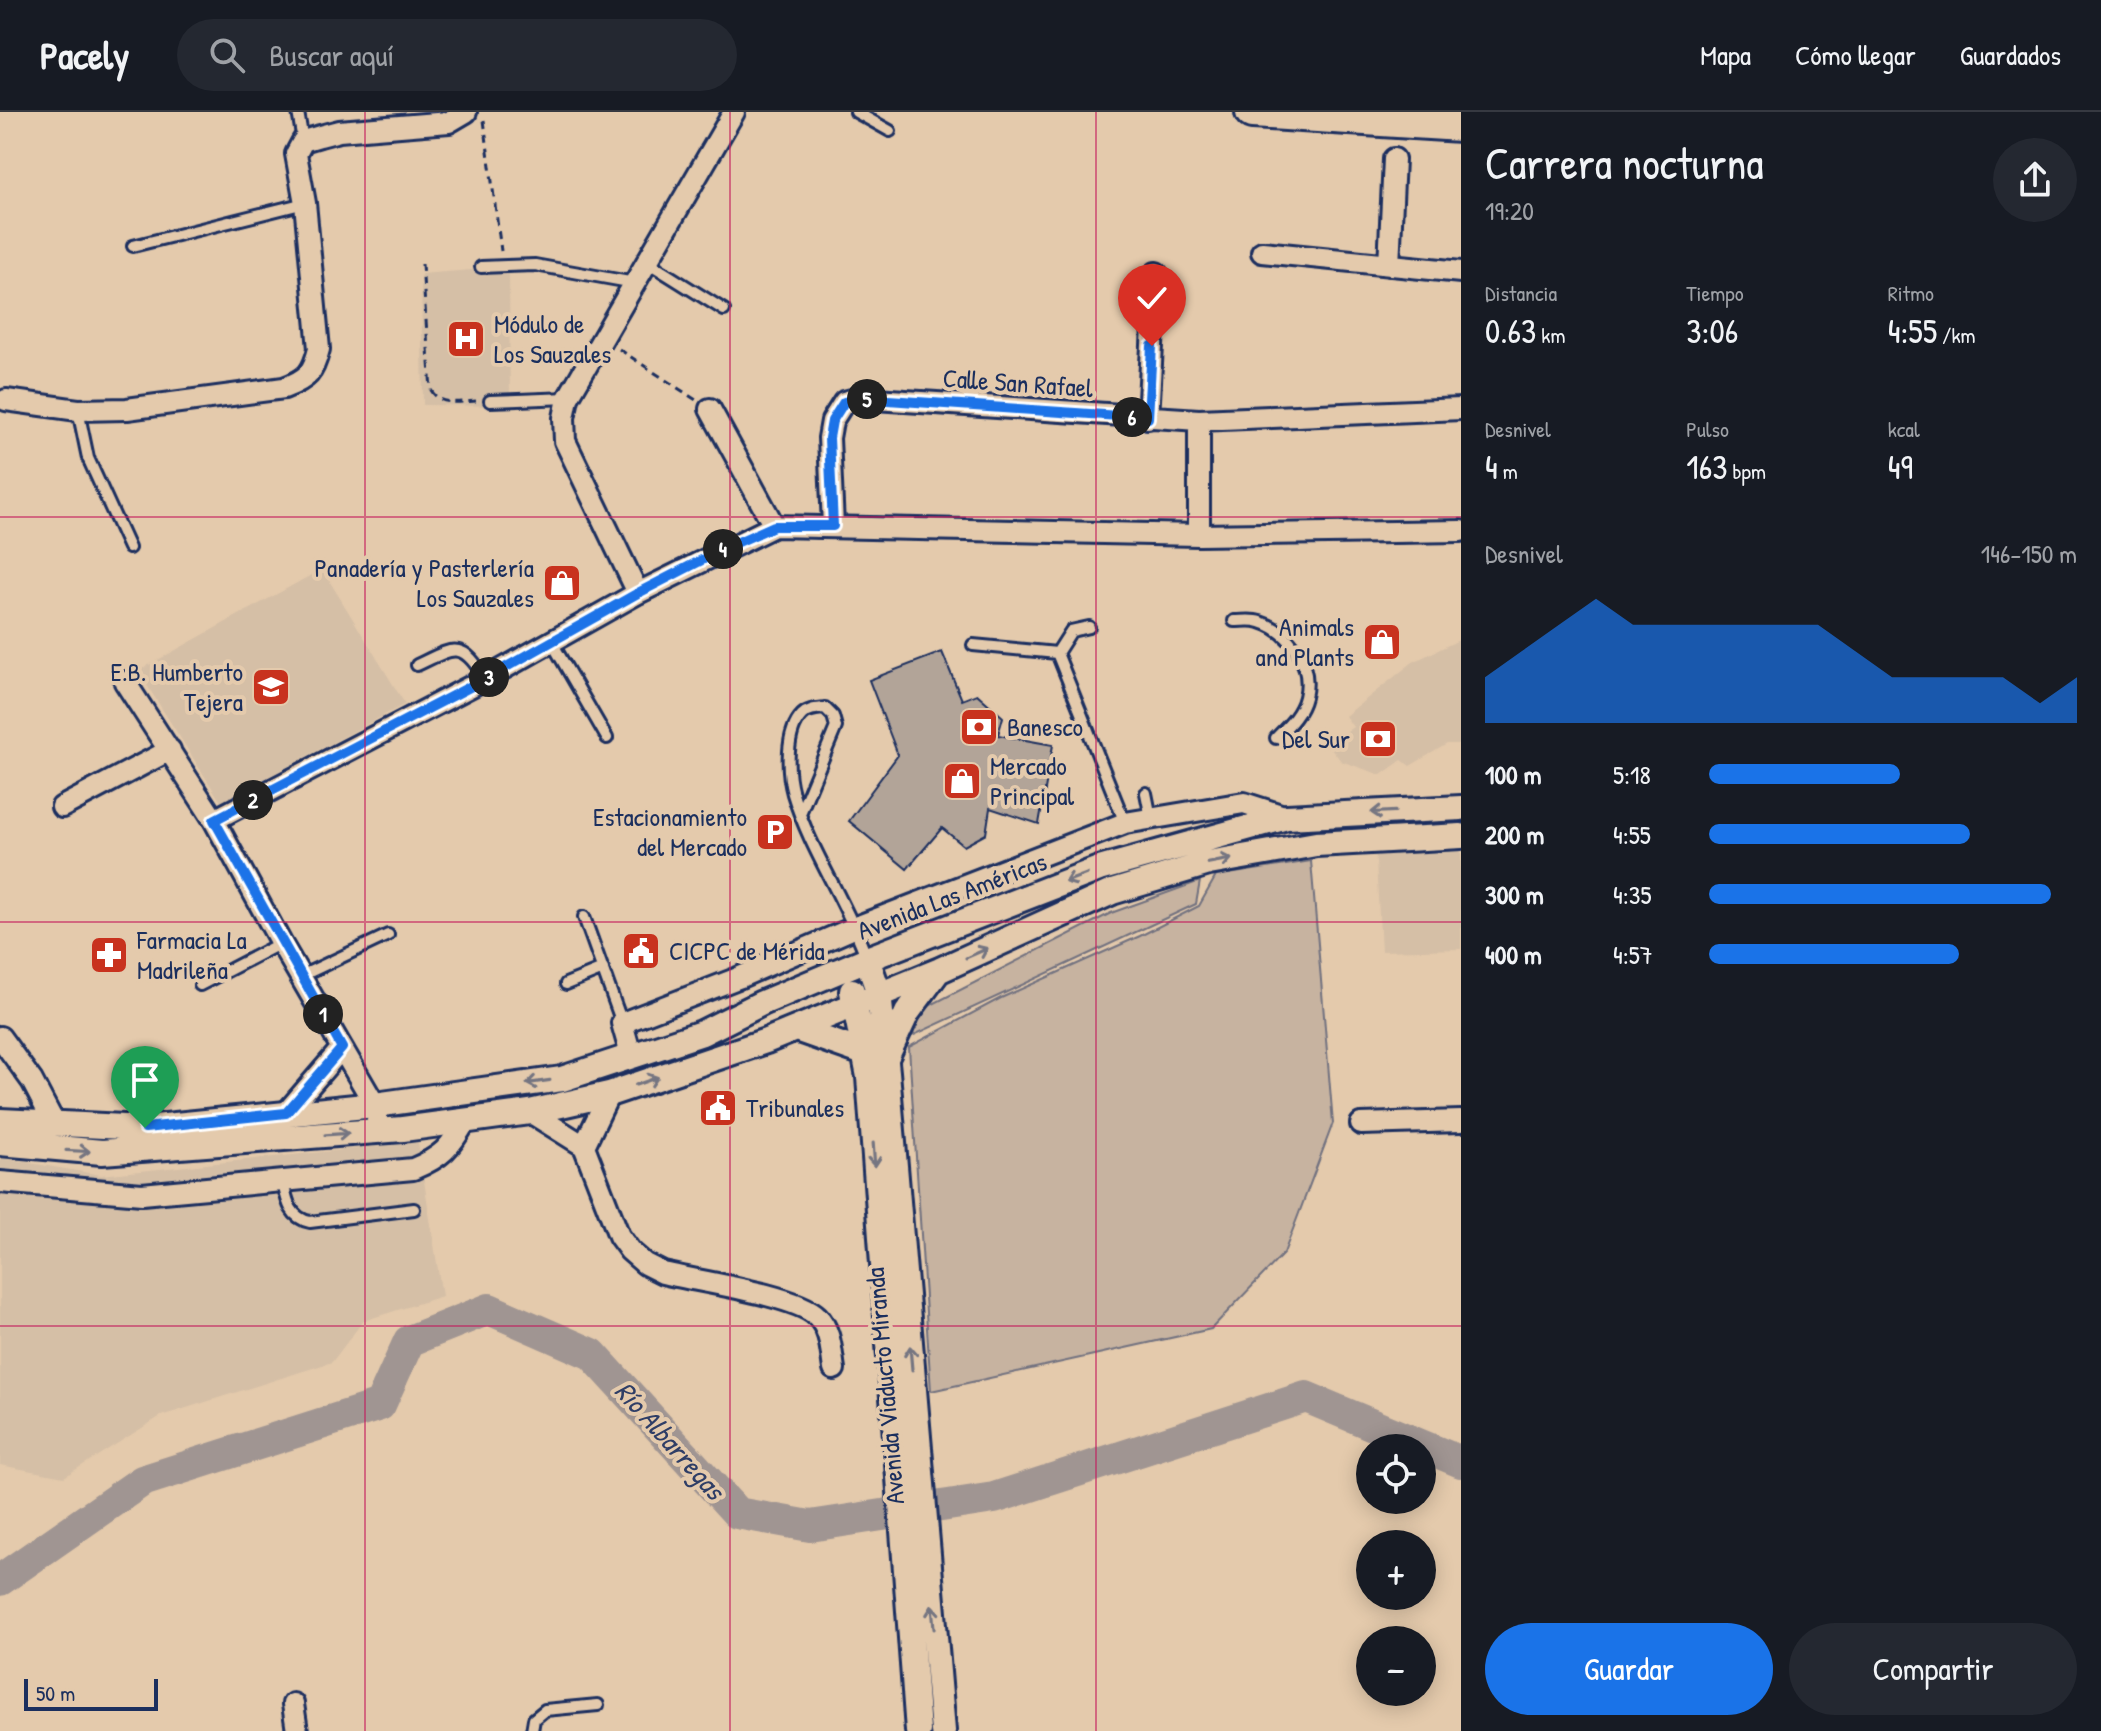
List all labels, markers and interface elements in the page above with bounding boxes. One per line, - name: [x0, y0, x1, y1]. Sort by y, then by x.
- search box: [177, 19, 737, 91]
- text: Pacely: [40, 29, 129, 81]
- icon: search: [205, 33, 249, 77]
- text: Buscar aquí: [269, 35, 394, 75]
- text: Mapa: [1700, 36, 1751, 74]
- text: Cómo llegar: [1795, 36, 1916, 74]
- text: Guardados: [1960, 36, 2061, 74]
- text: Carrera nocturna: [1485, 133, 1764, 193]
- button: share: [1993, 138, 2077, 222]
- text: 19:20: [1485, 193, 1534, 228]
- pin: [1118, 264, 1186, 346]
- icon: check: [1130, 276, 1174, 320]
- text: Distancia: [1485, 278, 1557, 308]
- text: Tiempo: [1686, 278, 1744, 308]
- text: Ritmo: [1888, 278, 1934, 308]
- place label: Módulo de Los Sauzales: [494, 306, 611, 371]
- text: 0.63: [1485, 308, 1536, 354]
- text: 3:06: [1686, 308, 1738, 354]
- text: 4:55: [1888, 308, 1937, 354]
- hospital icon: Módulo de Los Sauzales: [445, 318, 487, 360]
- text: km: [1536, 320, 1565, 350]
- text: /km: [1937, 320, 1976, 350]
- street label: Calle San Rafael: [942, 360, 1094, 405]
- pin: 5: [847, 379, 887, 419]
- text: 5: [862, 384, 872, 414]
- pin: 6: [1112, 397, 1152, 437]
- text: 6: [1128, 402, 1136, 432]
- text: Desnivel: [1485, 414, 1551, 444]
- text: Pulso: [1686, 414, 1729, 444]
- text: kcal: [1888, 414, 1920, 444]
- text: 4: [1485, 444, 1498, 490]
- text: 163: [1686, 444, 1727, 490]
- text: 49: [1888, 444, 1913, 490]
- text: m: [1498, 456, 1518, 486]
- text: bpm: [1727, 456, 1766, 486]
- pin: 4: [703, 529, 743, 569]
- text: 4: [719, 534, 727, 564]
- text: Desnivel: [1485, 536, 1563, 571]
- text: 146–150 m: [1981, 536, 2077, 571]
- place label: Panadería y Pasterlería Los Sauzales: [315, 550, 534, 615]
- shop icon: Panadería y Pasterlería Los Sauzales: [541, 562, 583, 604]
- place label: Animals and Plants: [1256, 609, 1354, 674]
- shop icon: Animals and Plants: [1361, 621, 1403, 663]
- place label: E.B. Humberto Tejera: [110, 654, 243, 719]
- pin: 3: [469, 657, 509, 697]
- text: 3: [484, 662, 494, 692]
- school or university icon: E.B. Humberto Tejera: [250, 666, 292, 708]
- bank icon: Banesco: [958, 706, 1000, 748]
- place label: Banesco: [1007, 709, 1083, 744]
- bank icon: Del Sur: [1357, 718, 1399, 760]
- place label: Del Sur: [1282, 721, 1350, 756]
- place label: Mercado Principal: [990, 748, 1074, 813]
- text: 100 m: [1485, 757, 1541, 792]
- text: 5:18: [1613, 757, 1651, 792]
- shop icon: Mercado Principal: [941, 760, 983, 802]
- pin: 2: [233, 780, 273, 820]
- text: 2: [248, 785, 258, 815]
- place label: Estacionamiento del Mercado: [593, 799, 747, 864]
- one-way arrow: [1370, 805, 1397, 820]
- parking icon: Estacionamiento del Mercado: [754, 811, 796, 853]
- text: 200 m: [1485, 817, 1544, 852]
- text: 4:55: [1613, 817, 1651, 852]
- street label: Avenida Las Américas: [852, 843, 1051, 948]
- one-way arrow: [1206, 853, 1232, 868]
- one-way arrow: [1064, 872, 1089, 886]
- text: 300 m: [1485, 877, 1544, 912]
- text: 4:35: [1613, 877, 1651, 912]
- place label: Farmacia La Madrileña: [136, 922, 247, 987]
- public building icon: CICPC de Mérida: [620, 930, 662, 972]
- place label: CICPC de Mérida: [669, 933, 825, 968]
- pharmacy icon: Farmacia La Madrileña: [88, 934, 130, 976]
- text: 400 m: [1485, 937, 1542, 972]
- text: 4:57: [1613, 937, 1653, 972]
- one-way arrow: [965, 945, 989, 960]
- pin: 1: [303, 994, 343, 1034]
- text: 1: [319, 999, 327, 1029]
- pin: [111, 1046, 179, 1128]
- icon: arrive: [123, 1058, 167, 1102]
- one-way arrow: [635, 1073, 660, 1088]
- one-way arrow: [526, 1075, 551, 1090]
- public building icon: Tribunales: [697, 1087, 739, 1129]
- place label: Tribunales: [746, 1090, 844, 1125]
- one-way arrow: [323, 1126, 350, 1141]
- one-way arrow: [867, 1141, 882, 1168]
- one-way arrow: [64, 1143, 91, 1158]
- street label: Avenida Viaducto Miranda: [857, 1266, 912, 1506]
- one-way arrow: [903, 1345, 918, 1372]
- water label: Río Albarregas: [607, 1373, 735, 1509]
- map controls: [1356, 1434, 1436, 1706]
- button: locate: [1356, 1434, 1436, 1514]
- button: +: [1356, 1530, 1436, 1610]
- one-way arrow: [925, 1604, 940, 1631]
- button: Guardar: [1485, 1623, 1773, 1715]
- button: Compartir: [1789, 1623, 2077, 1715]
- button: −: [1356, 1626, 1436, 1706]
- scale bar: [24, 1675, 158, 1711]
- text: 50 m: [36, 1678, 75, 1708]

